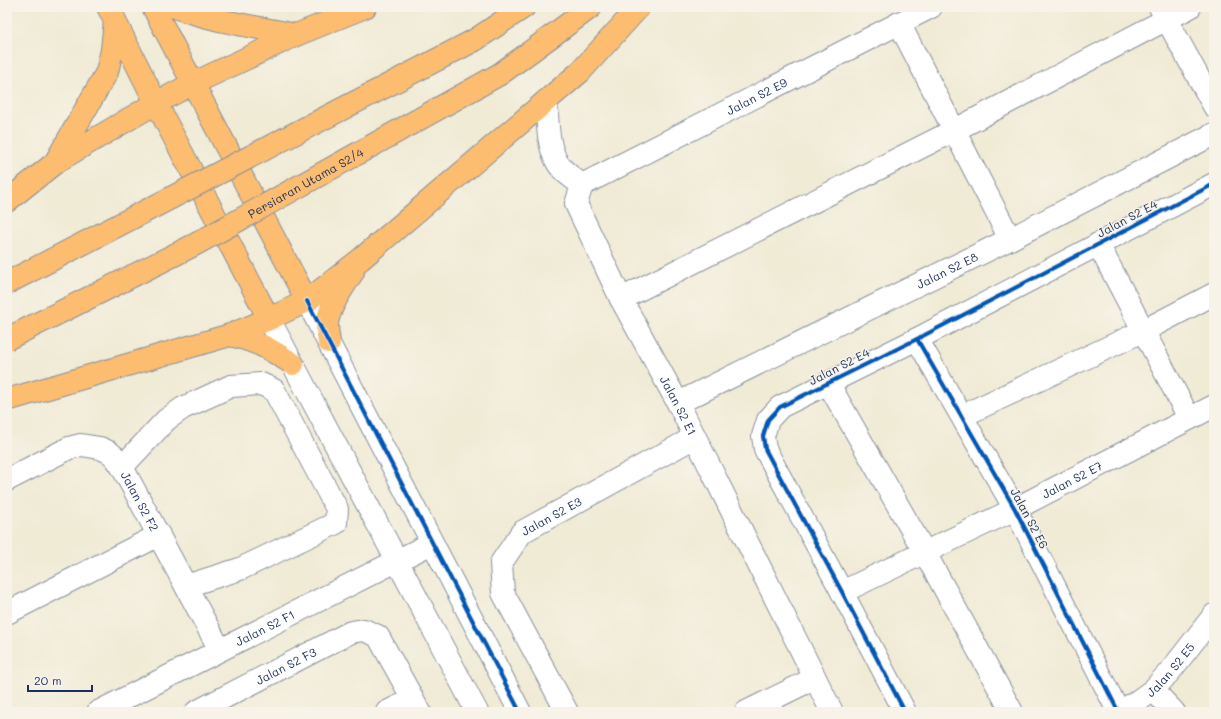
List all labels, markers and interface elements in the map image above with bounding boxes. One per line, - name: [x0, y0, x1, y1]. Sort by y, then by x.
- street label: Jalan S2 E9: [723, 74, 790, 118]
- street label: Persiaran Utama S2/4: [245, 144, 366, 222]
- street label: Jalan S2 E4: [1094, 195, 1160, 241]
- street label: Jalan S2 E8: [914, 248, 980, 292]
- street label: Jalan S2 E4: [806, 344, 872, 388]
- street label: Jalan S2 E1: [657, 373, 701, 438]
- street label: Jalan S2 E7: [1039, 457, 1105, 502]
- street label: Jalan S2 F2: [118, 468, 163, 534]
- street label: Jalan S2 E6: [1007, 485, 1053, 551]
- street label: Jalan S2 E3: [518, 493, 584, 539]
- street label: Jalan S2 F1: [232, 606, 297, 649]
- street label: Jalan S2 E5: [1143, 639, 1198, 700]
- street label: Jalan S2 F3: [253, 643, 319, 688]
- scale bar: [28, 667, 92, 693]
- text: 20 m: [34, 672, 62, 688]

